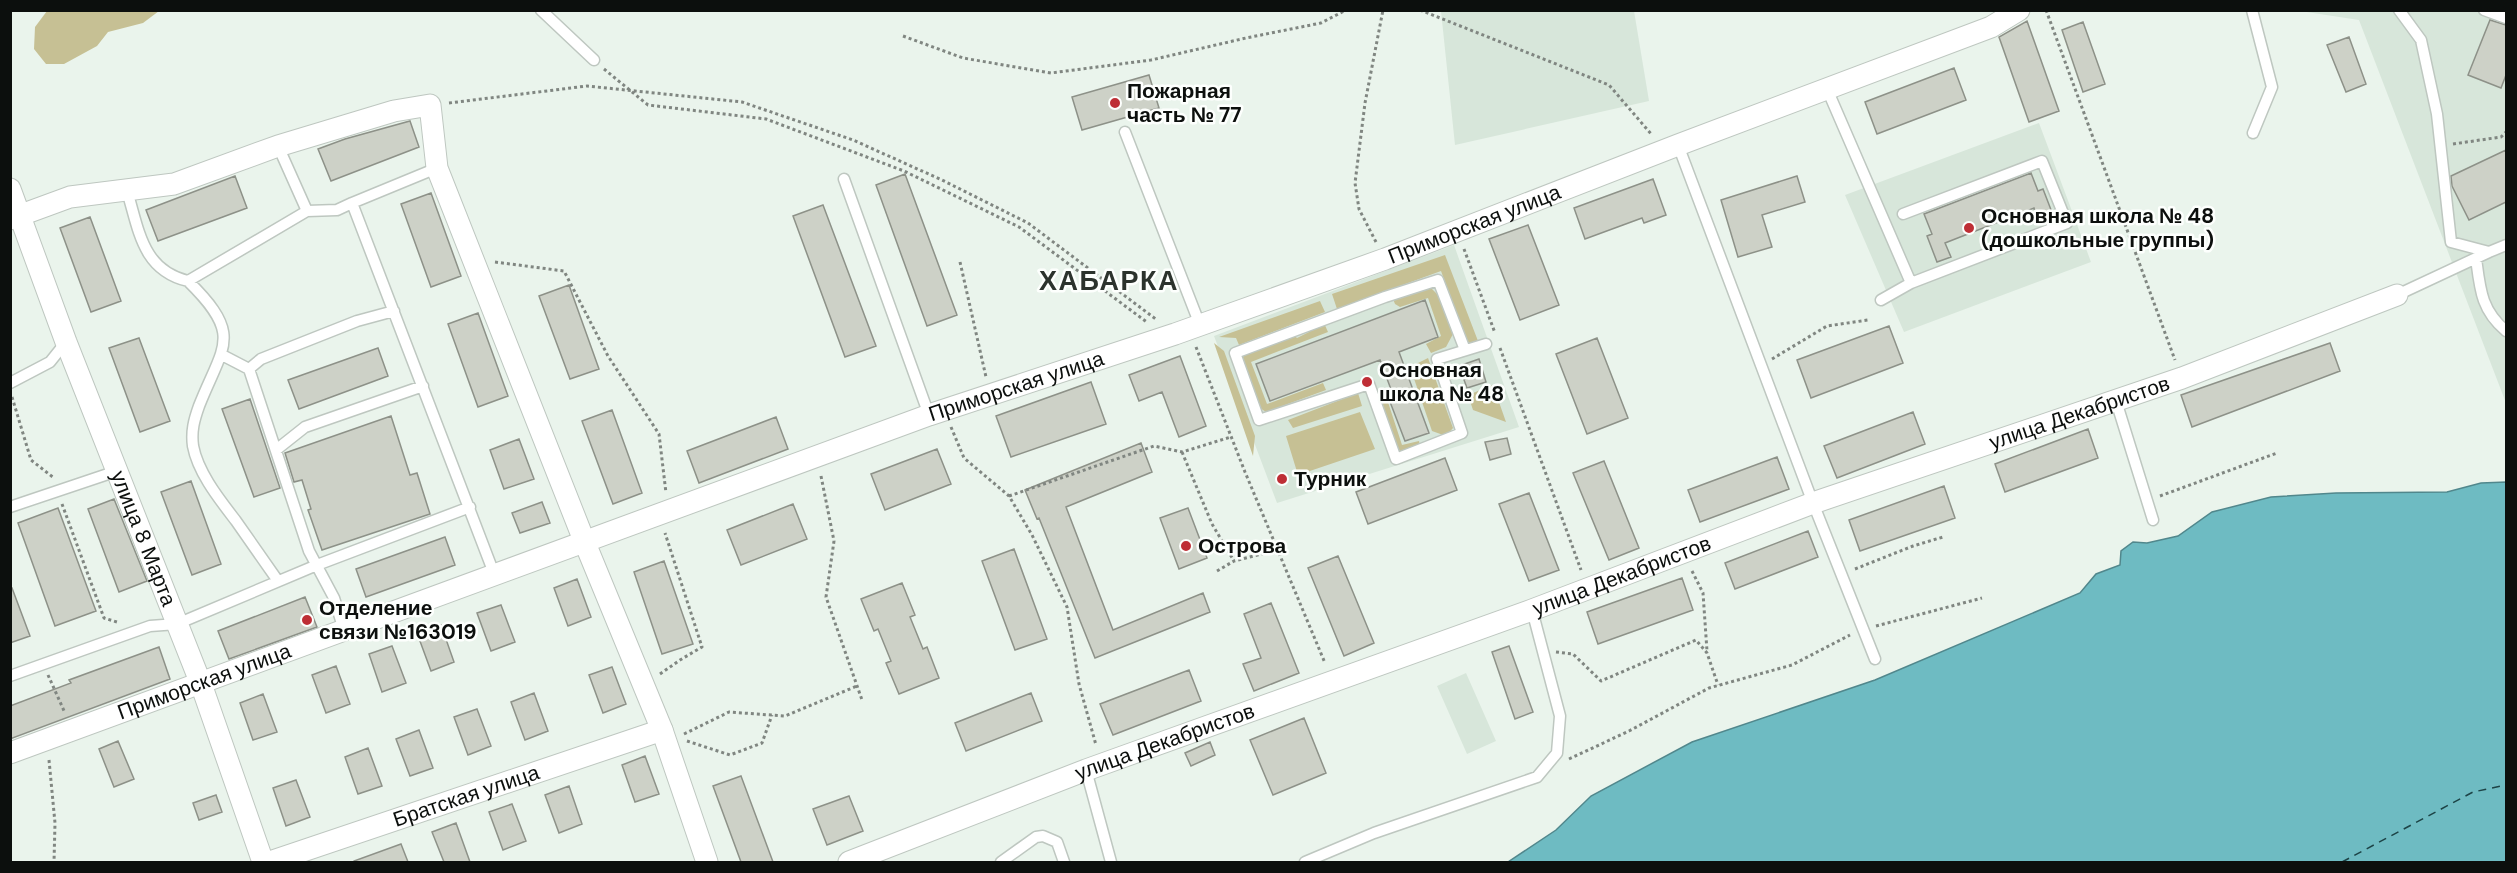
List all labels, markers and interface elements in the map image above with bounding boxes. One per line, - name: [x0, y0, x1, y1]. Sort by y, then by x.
- place label: Пожарная часть № 77: [1127, 77, 1242, 129]
- marker: Пожарная часть № 77: [1108, 96, 1122, 110]
- street label: Приморская улица: [1384, 178, 1565, 270]
- place label: Основная школа № 48 (дошкольные группы): [1981, 202, 2214, 254]
- marker: Основная школа № 48 (дошкольные группы): [1962, 221, 1976, 235]
- district label: ХАБАРКА: [1039, 263, 1179, 298]
- street label: Приморская улица: [925, 344, 1108, 428]
- place label: Основная школа № 48: [1379, 356, 1504, 408]
- street label: улица Декабристов: [1985, 369, 2173, 456]
- marker: Основная школа № 48: [1360, 375, 1374, 389]
- place label: Турник: [1294, 465, 1367, 493]
- street label: улица 8 Марта: [104, 466, 183, 610]
- marker: Турник: [1275, 472, 1289, 486]
- street label: улица Декабристов: [1528, 529, 1715, 623]
- place label: Острова: [1198, 532, 1287, 560]
- marker: Острова: [1179, 539, 1193, 553]
- place label: Отделение связи №163019: [319, 594, 477, 646]
- marker: Отделение связи №163019: [300, 613, 314, 627]
- street label: Приморская улица: [114, 637, 295, 726]
- street label: улица Декабристов: [1071, 697, 1258, 787]
- street label: Братская улица: [389, 758, 543, 834]

